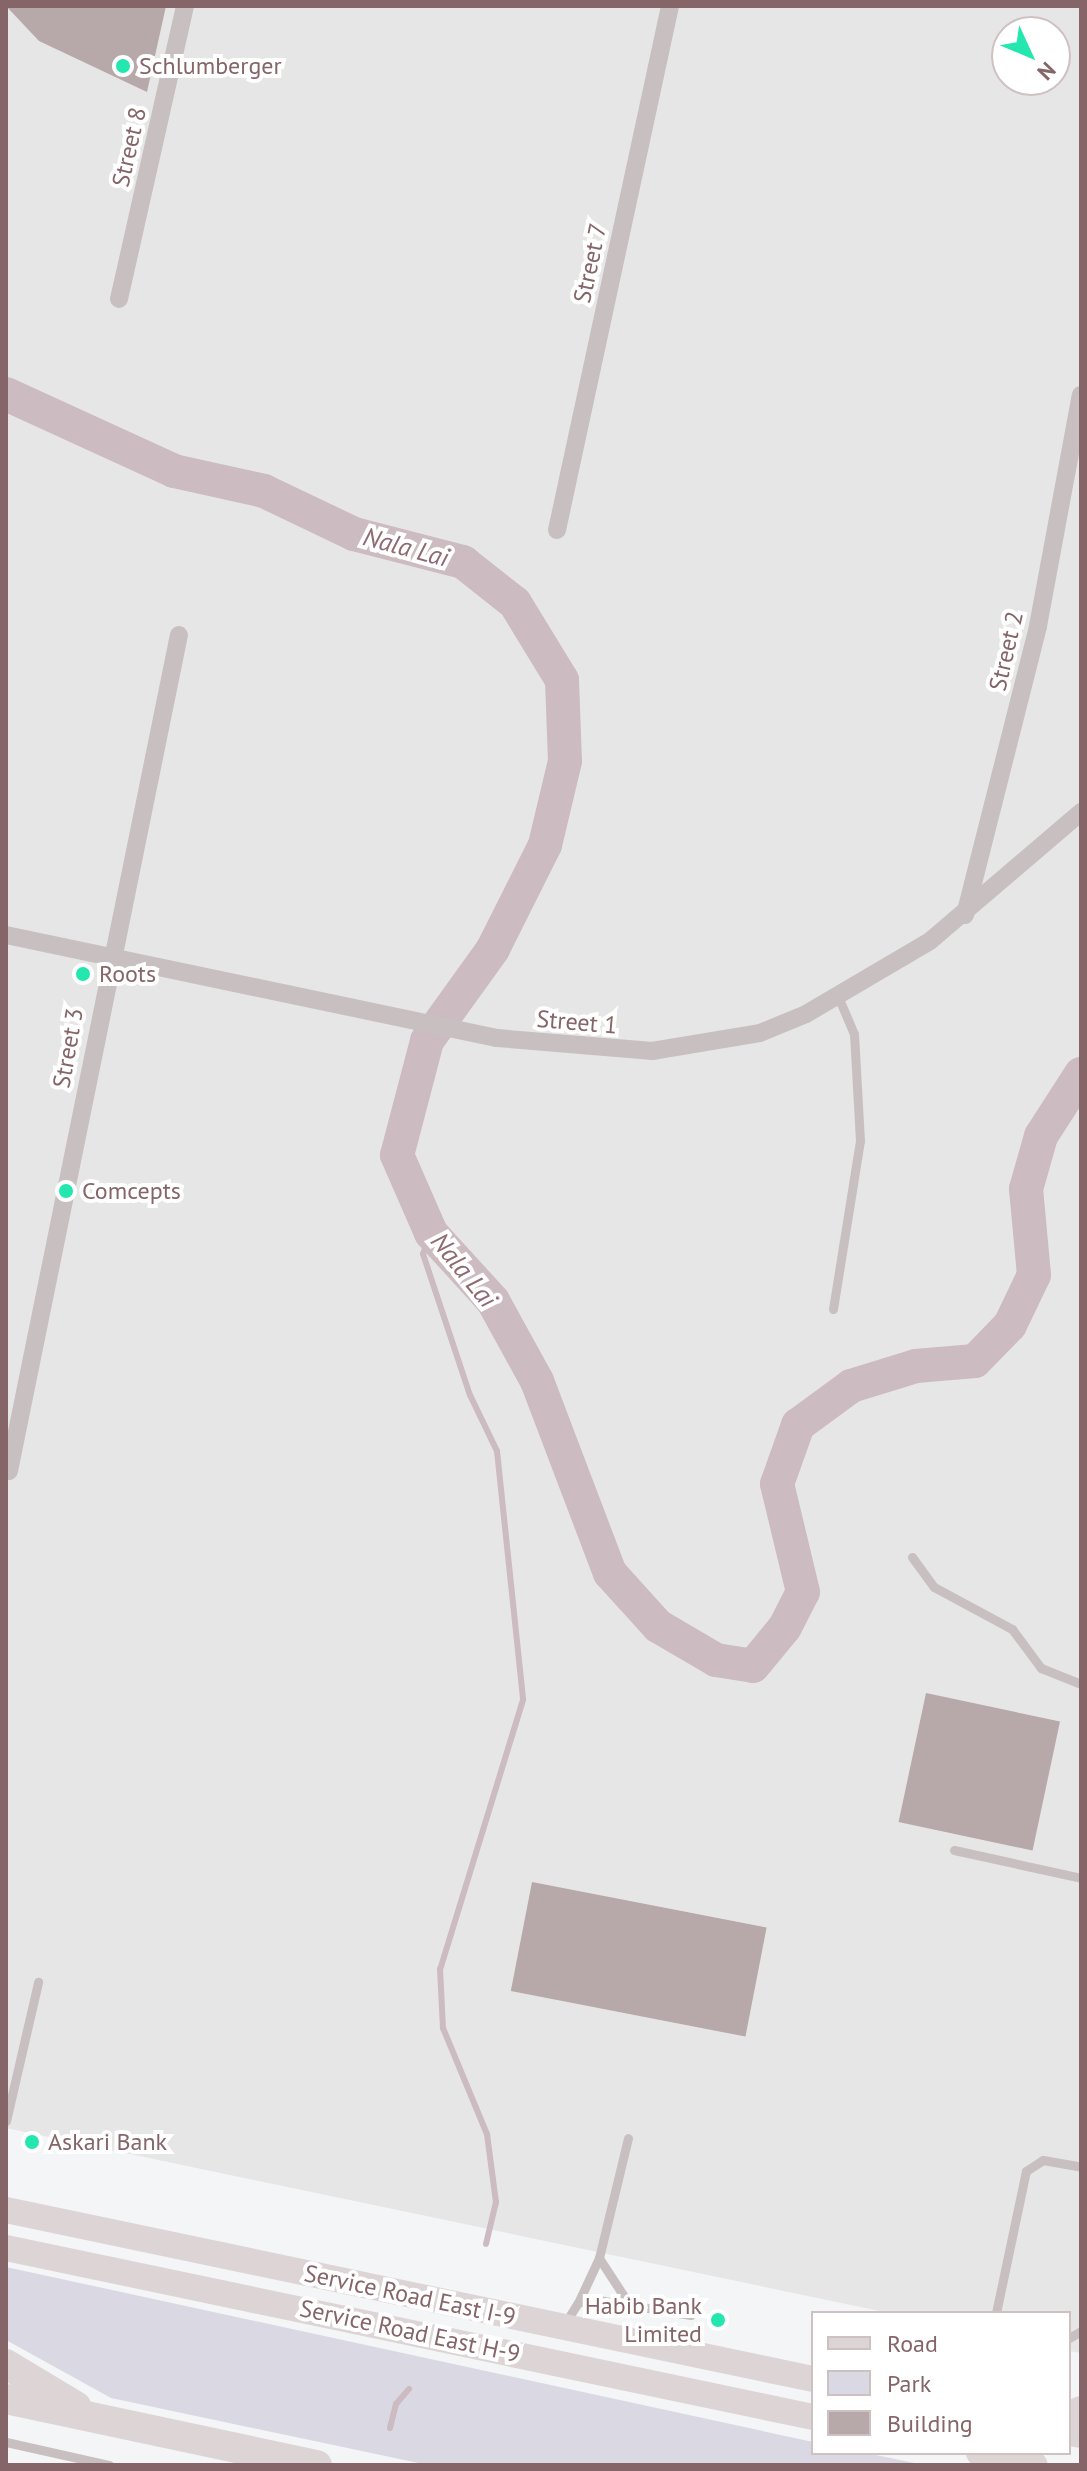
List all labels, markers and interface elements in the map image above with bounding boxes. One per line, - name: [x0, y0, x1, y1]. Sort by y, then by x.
- north arrow: [991, 16, 1071, 96]
- place label: Schlumberger: [139, 52, 282, 80]
- text: N: [1032, 56, 1062, 86]
- marker: Schlumberger: [114, 57, 132, 75]
- street label: Street 8: [106, 104, 152, 190]
- street label: Street 7: [568, 220, 612, 306]
- water label: Nala Lai: [360, 521, 452, 573]
- street label: Street 2: [983, 608, 1029, 694]
- place label: Roots: [99, 960, 156, 988]
- marker: Roots: [74, 965, 92, 983]
- street label: Street 1: [536, 1004, 618, 1040]
- street label: Street 3: [47, 1006, 89, 1090]
- place label: Comcepts: [82, 1177, 181, 1205]
- marker: Comcepts: [57, 1182, 75, 1200]
- water label: Nala Lai: [424, 1226, 504, 1314]
- place label: Askari Bank: [48, 2128, 167, 2156]
- marker: Askari Bank: [23, 2133, 41, 2151]
- street label: Service Road East I-9: [302, 2259, 518, 2331]
- place label: Habib Bank Limited: [585, 2292, 702, 2348]
- street label: Service Road East H-9: [297, 2294, 523, 2368]
- marker: Habib Bank Limited: [709, 2311, 727, 2329]
- legend: [811, 2311, 1071, 2455]
- text: Road: [887, 2328, 938, 2359]
- text: Park: [887, 2368, 931, 2399]
- text: Building: [887, 2408, 973, 2439]

